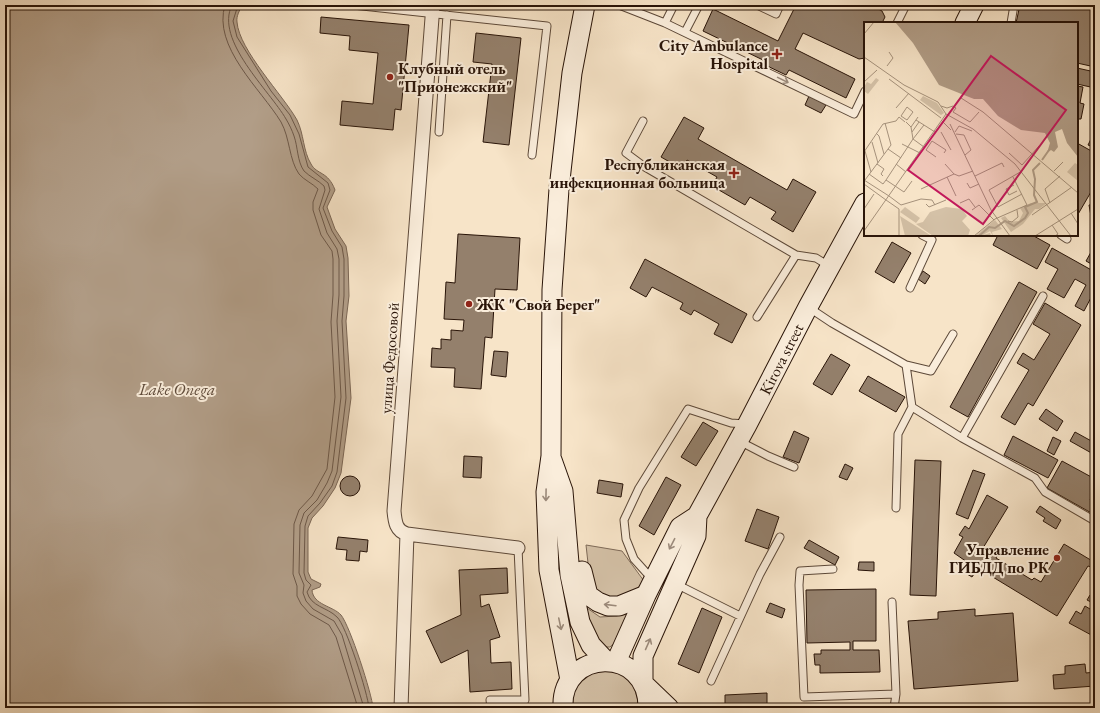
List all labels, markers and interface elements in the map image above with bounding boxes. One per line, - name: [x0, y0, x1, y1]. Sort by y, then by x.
- inset map: [864, 22, 1078, 236]
- place label: City Ambulance Hospital: [659, 35, 768, 74]
- marker: City Ambulance Hospital: [771, 48, 783, 60]
- place label: Клубный отель "Прионежский": [398, 58, 512, 97]
- marker: Клубный отель "Прионежский": [385, 72, 395, 82]
- one-way arrow: [777, 77, 789, 84]
- place label: Республиканская инфекционная больница: [550, 154, 726, 193]
- marker: Республиканская инфекционная больница: [728, 167, 740, 179]
- place label: ЖК "Свой Берег": [476, 294, 600, 315]
- marker: ЖК "Свой Берег": [464, 299, 474, 309]
- street label: улица Федосовой: [375, 301, 404, 414]
- street label: Kirova street: [755, 320, 808, 398]
- water label: Lake Onega: [138, 378, 215, 400]
- one-way arrow: [542, 488, 550, 501]
- one-way arrow: [668, 538, 675, 550]
- place label: Управление ГИБДД по РК: [949, 539, 1050, 578]
- marker: Управление ГИБДД по РК: [1052, 553, 1062, 563]
- one-way arrow: [603, 601, 616, 609]
- one-way arrow: [556, 617, 564, 630]
- one-way arrow: [645, 639, 653, 651]

